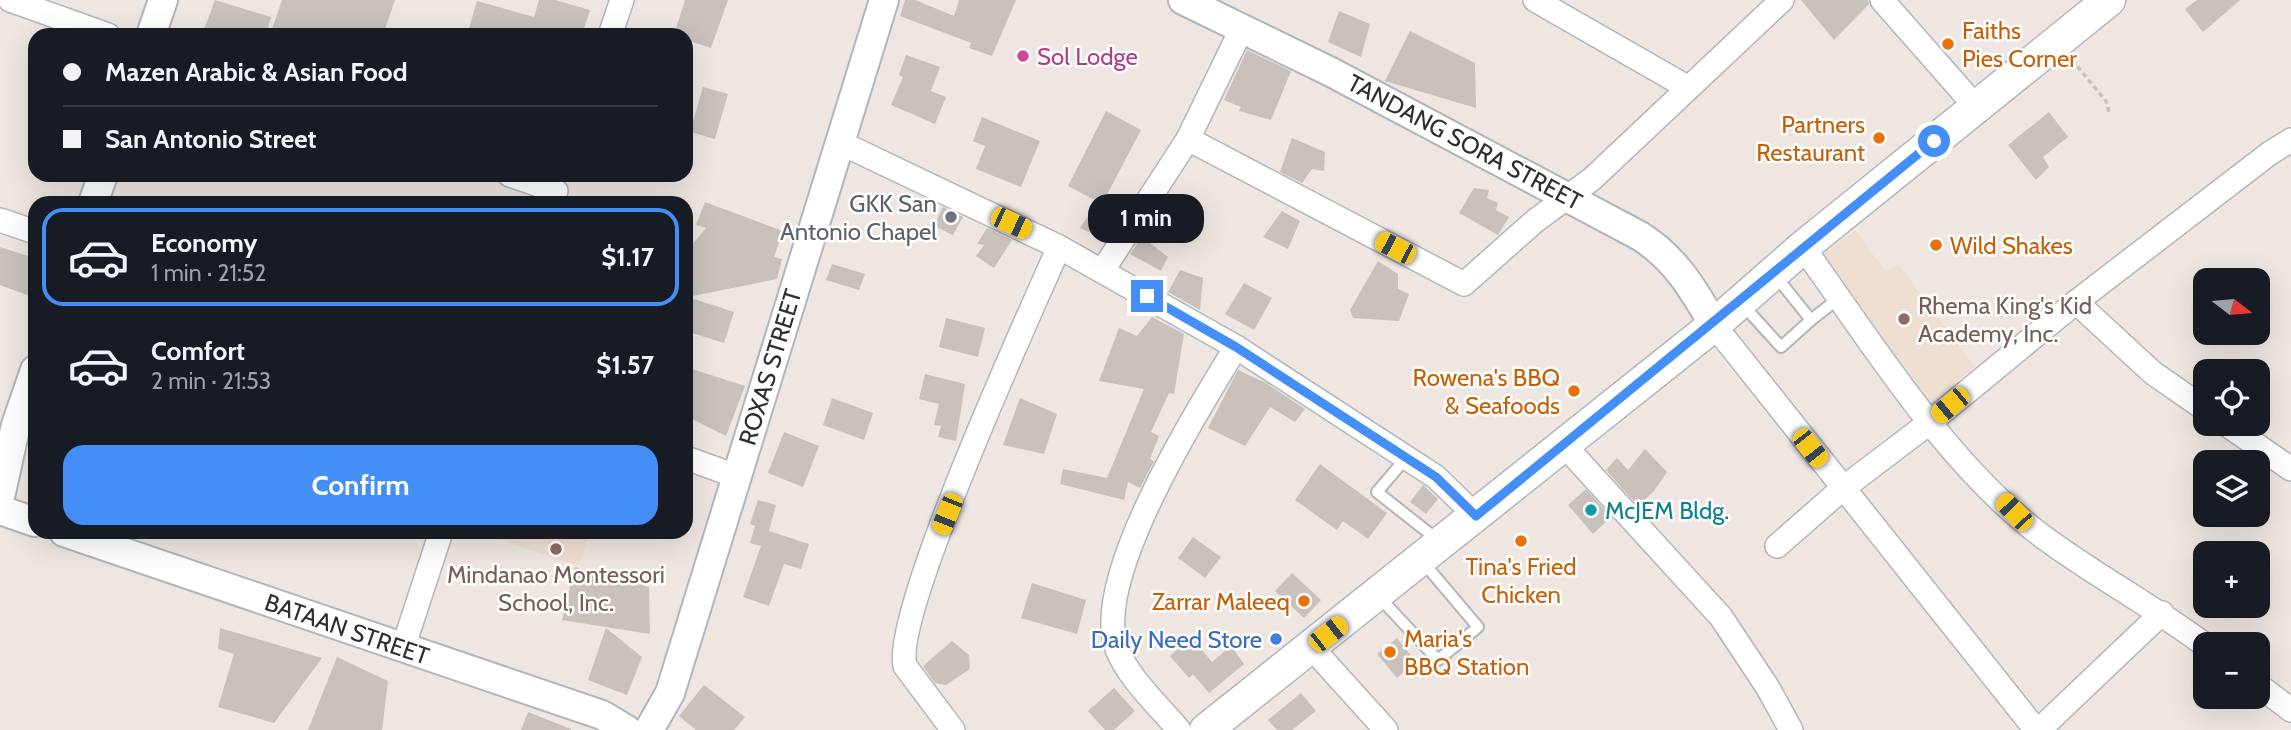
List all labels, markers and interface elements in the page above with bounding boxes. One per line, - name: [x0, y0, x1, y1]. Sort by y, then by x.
- place label: Faiths Pies Corner: [1962, 16, 2077, 73]
- marker: Faiths Pies Corner: [1940, 36, 1956, 52]
- place label: Sol Lodge: [1037, 42, 1138, 71]
- marker: Sol Lodge: [1015, 48, 1031, 64]
- text: Mazen Arabic & Asian Food: [105, 56, 408, 88]
- street label: TANDANG SORA STREET: [1343, 68, 1587, 216]
- place label: Partners Restaurant: [1756, 110, 1865, 167]
- text: San Antonio Street: [105, 123, 316, 155]
- route start: [1918, 125, 1950, 157]
- marker: Partners Restaurant: [1871, 130, 1887, 146]
- place label: GKK San Antonio Chapel: [780, 189, 937, 246]
- callout: 1 min: [1089, 194, 1205, 244]
- text: 1 min: [1120, 204, 1172, 232]
- car: [988, 205, 1035, 241]
- marker: GKK San Antonio Chapel: [943, 209, 959, 225]
- icon: car: [67, 226, 130, 289]
- text: Economy: [151, 227, 257, 259]
- car: [1372, 229, 1419, 267]
- place label: Wild Shakes: [1950, 231, 2073, 260]
- marker: Wild Shakes: [1928, 237, 1944, 253]
- text: $1.17: [601, 241, 654, 273]
- text: 1 min · 21:52: [151, 259, 266, 287]
- north arrow: [2193, 268, 2270, 345]
- map controls: [2193, 268, 2270, 709]
- route end: [1131, 280, 1163, 312]
- street label: ROXAS STREET: [733, 285, 808, 448]
- place label: Rhema King's Kid Academy, Inc.: [1918, 291, 2092, 348]
- marker: Rhema King's Kid Academy, Inc.: [1896, 311, 1912, 327]
- icon: car: [67, 334, 130, 397]
- text: Comfort: [151, 335, 245, 367]
- text: $1.57: [596, 349, 654, 381]
- button: locate: [2193, 359, 2270, 436]
- place label: Rowena's BBQ & Seafoods: [1413, 363, 1560, 420]
- text: 2 min · 21:53: [151, 367, 271, 395]
- marker: Rowena's BBQ & Seafoods: [1566, 383, 1582, 399]
- car: [1928, 383, 1973, 427]
- car: [1789, 425, 1832, 471]
- button: Confirm: [63, 445, 658, 525]
- button: layers: [2193, 450, 2270, 527]
- car: [1992, 490, 2037, 534]
- car: [930, 491, 965, 537]
- place label: McJEM Bldg.: [1605, 496, 1729, 525]
- marker: McJEM Bldg.: [1583, 502, 1599, 518]
- marker: Tina's Fried Chicken: [1513, 533, 1529, 549]
- marker: Mindanao Montessori School, Inc.: [548, 541, 564, 557]
- button: +: [2193, 541, 2270, 618]
- place label: Tina's Fried Chicken: [1465, 552, 1577, 609]
- place label: Mindanao Montessori School, Inc.: [447, 560, 665, 617]
- street label: BATAAN STREET: [261, 587, 433, 671]
- place label: Zarrar Maleeq: [1152, 587, 1290, 616]
- marker: Zarrar Maleeq: [1296, 593, 1312, 609]
- car: [1305, 613, 1352, 655]
- place label: Maria's BBQ Station: [1404, 624, 1529, 681]
- place label: Daily Need Store: [1091, 625, 1262, 654]
- marker: Daily Need Store: [1268, 631, 1284, 647]
- button: −: [2193, 632, 2270, 709]
- marker: Maria's BBQ Station: [1382, 644, 1398, 660]

